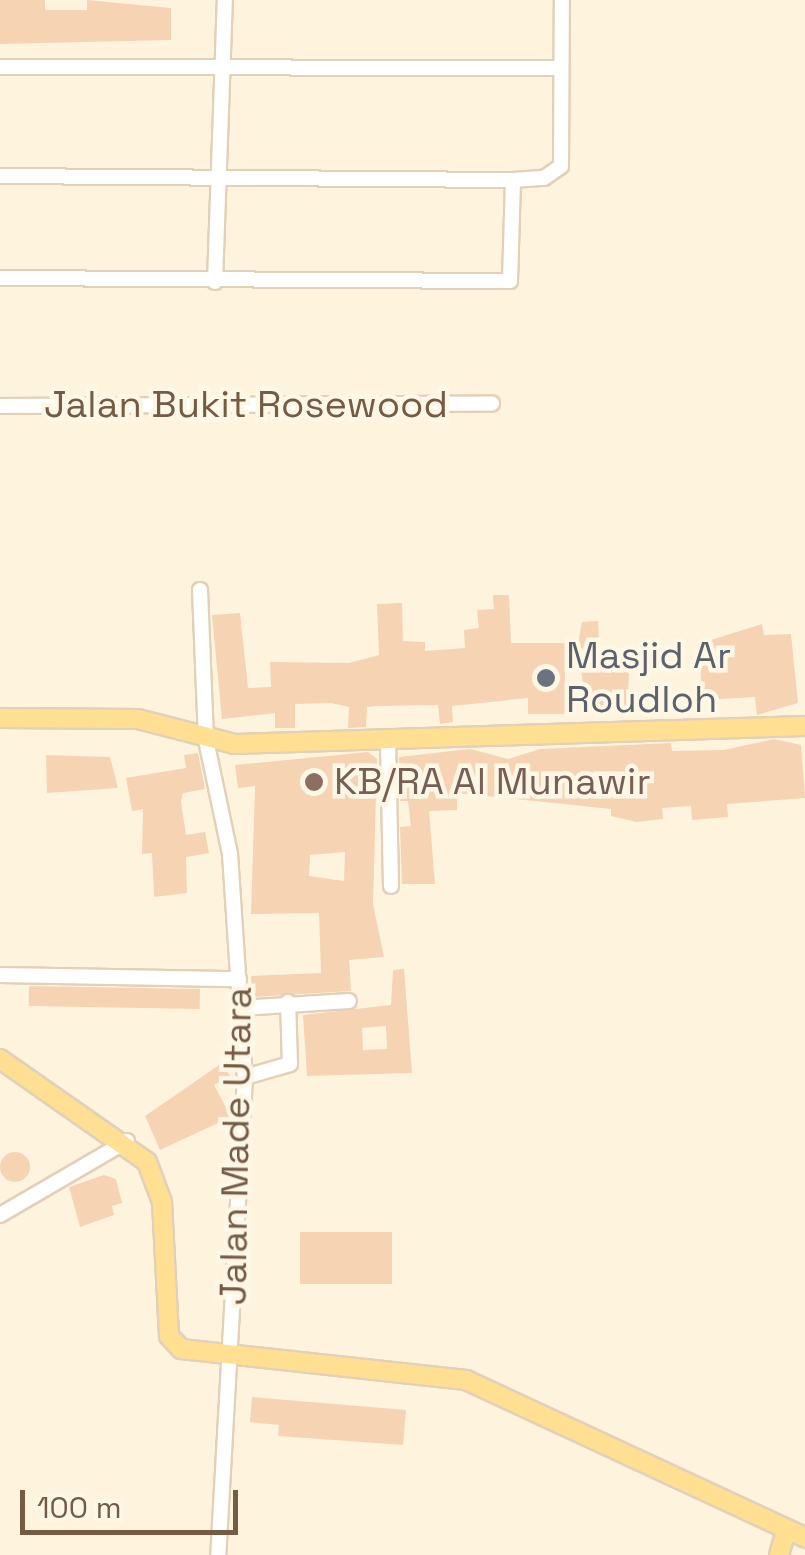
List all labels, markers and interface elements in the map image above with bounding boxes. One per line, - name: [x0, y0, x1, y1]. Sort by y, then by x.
- street label: Jalan Bukit Rosewood: [44, 382, 448, 428]
- place label: Masjid Ar Roudloh: [566, 633, 732, 722]
- marker: Masjid Ar Roudloh: [535, 667, 557, 689]
- place label: KB/RA Al Munawir: [334, 759, 652, 805]
- marker: KB/RA Al Munawir: [303, 771, 325, 793]
- street label: Jalan Made Utara: [210, 986, 262, 1306]
- scale bar: [25, 1470, 242, 1532]
- text: 100 m: [37, 1488, 122, 1527]

